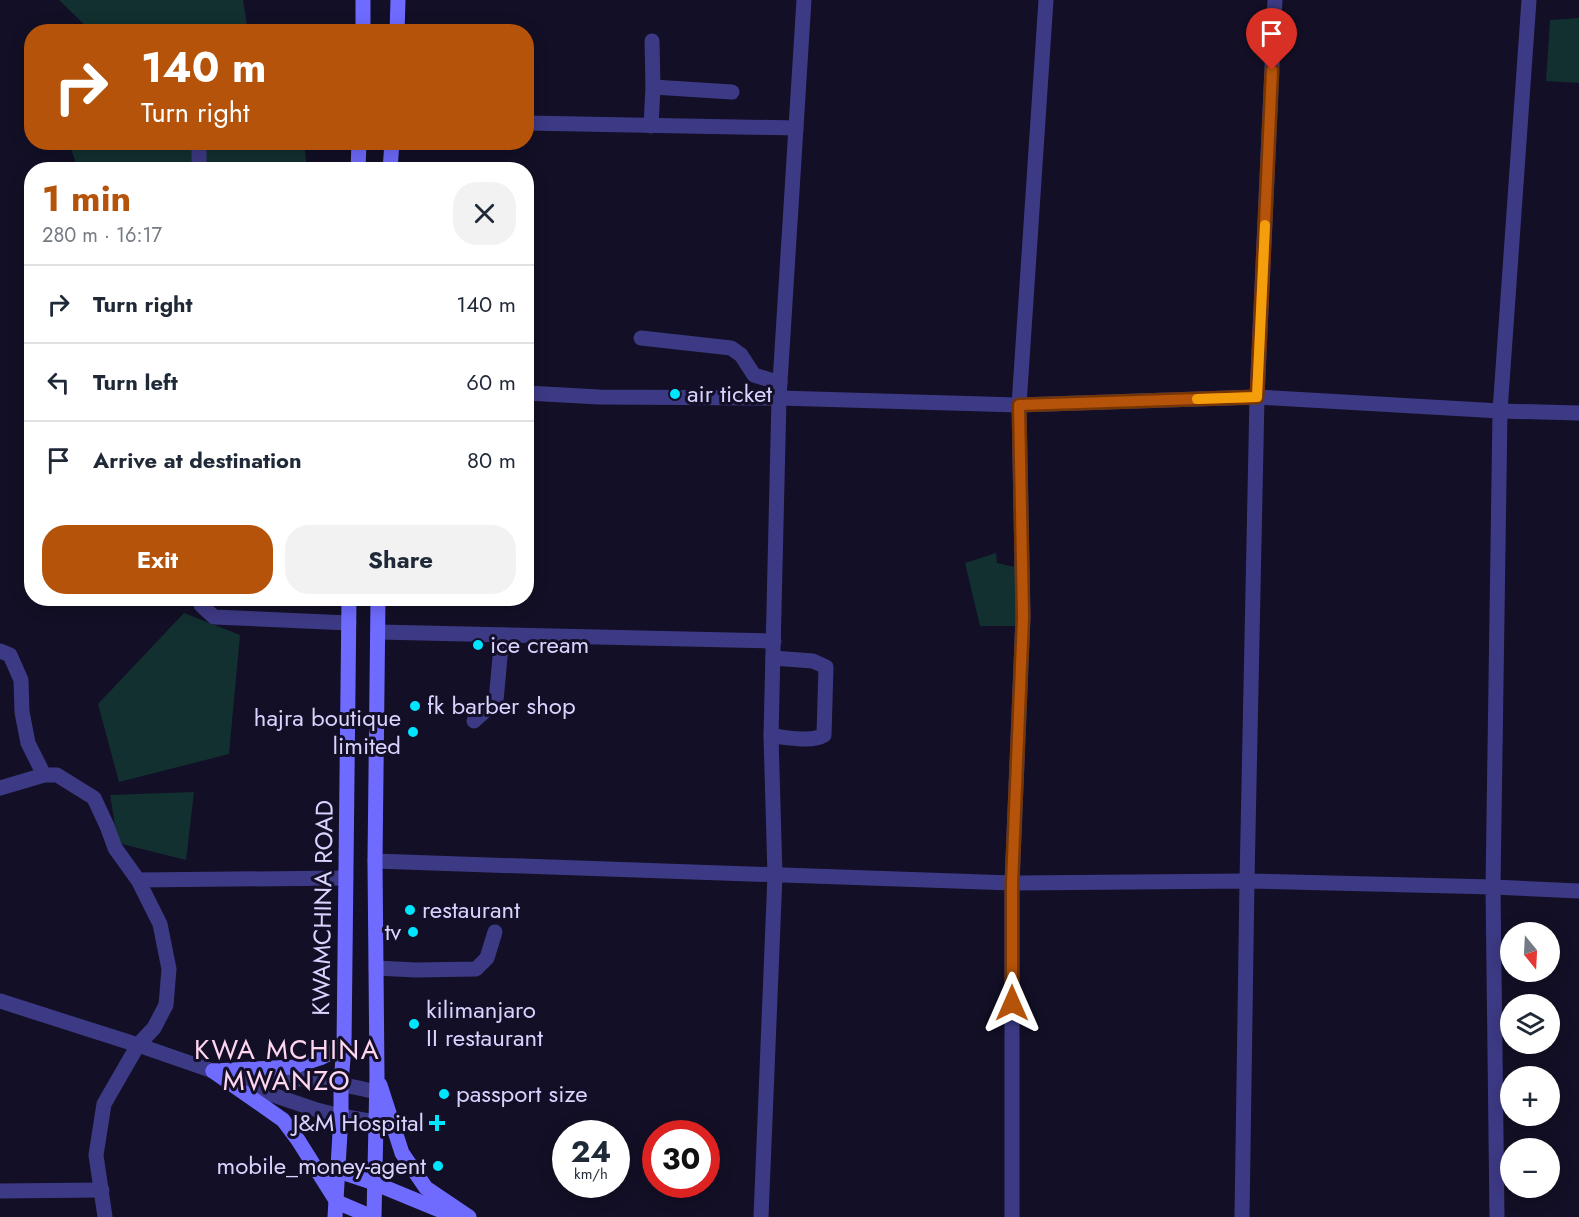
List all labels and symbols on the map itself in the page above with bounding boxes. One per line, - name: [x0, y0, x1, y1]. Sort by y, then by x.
- pin: [1246, 8, 1297, 70]
- place label: air ticket: [687, 376, 772, 411]
- marker: air ticket: [668, 387, 682, 401]
- place label: ice cream: [490, 627, 589, 662]
- marker: ice cream: [471, 638, 485, 652]
- place label: fk barber shop: [427, 688, 576, 723]
- marker: fk barber shop: [408, 699, 422, 713]
- place label: hajra boutique limited: [254, 700, 401, 763]
- marker: hajra boutique limited: [406, 725, 420, 739]
- street label: KWAMCHINA ROAD: [303, 800, 342, 1016]
- place label: restaurant: [422, 892, 520, 927]
- marker: restaurant: [403, 903, 417, 917]
- place label: tv: [385, 914, 401, 949]
- north arrow: [1500, 922, 1560, 982]
- marker: tv: [406, 925, 420, 939]
- position arrow: [980, 971, 1044, 1035]
- place label: kilimanjaro II restaurant: [426, 992, 543, 1055]
- marker: kilimanjaro II restaurant: [407, 1017, 421, 1031]
- district label: KWA MCHINA MWANZO: [194, 1030, 380, 1100]
- place label: passport size: [456, 1076, 588, 1111]
- marker: passport size: [437, 1087, 451, 1101]
- place label: J&M Hospital: [290, 1105, 424, 1140]
- marker: J&M Hospital: [428, 1114, 446, 1132]
- speed limit sign: 30: [642, 1120, 720, 1198]
- place label: mobile_money-agent: [216, 1148, 426, 1183]
- marker: mobile_money-agent: [431, 1159, 445, 1173]

